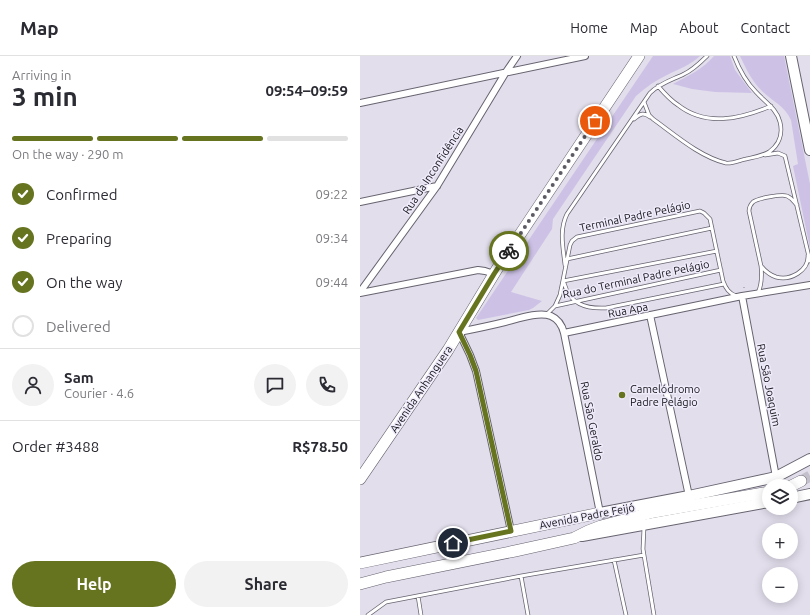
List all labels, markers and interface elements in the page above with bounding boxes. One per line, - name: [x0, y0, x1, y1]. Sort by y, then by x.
- text: Map: [20, 17, 59, 39]
- text: Home: [570, 20, 608, 36]
- text: Map: [630, 20, 658, 36]
- text: About: [680, 20, 719, 36]
- text: Contact: [741, 20, 790, 36]
- text: Arriving in: [12, 68, 71, 82]
- text: 3 min: [12, 82, 78, 111]
- text: 09:54–09:59: [265, 82, 348, 99]
- pin: [578, 104, 612, 138]
- icon: bag: [584, 110, 606, 132]
- street label: Rua da Inconfidência: [400, 124, 466, 216]
- text: On the way · 290 m: [12, 147, 124, 161]
- icon: check: [12, 183, 34, 205]
- text: Confirmed: [46, 186, 118, 203]
- text: 09:22: [315, 187, 348, 201]
- street label: Terminal Padre Pelágio: [578, 198, 692, 234]
- icon: check: [12, 227, 34, 249]
- text: Preparing: [46, 230, 112, 247]
- text: 09:34: [315, 231, 348, 245]
- courier: [489, 231, 529, 271]
- icon: bike: [498, 240, 520, 262]
- street label: Rua do Terminal Padre Pelágio: [562, 258, 710, 300]
- icon: check: [12, 271, 34, 293]
- text: On the way: [46, 274, 122, 291]
- text: 09:44: [315, 275, 348, 289]
- street label: Rua Apa: [607, 300, 649, 320]
- text: Delivered: [46, 318, 111, 335]
- street label: Avenida Anhanguera: [387, 343, 455, 435]
- street label: Rua São Joaquim: [755, 343, 783, 427]
- button: person: [12, 364, 54, 406]
- button: chat: [254, 364, 296, 406]
- button: phone: [306, 364, 348, 406]
- text: Sam: [64, 369, 94, 386]
- street label: Rua São Geraldo: [578, 380, 606, 462]
- place label: Camelódromo Padre Pelágio: [630, 383, 700, 408]
- text: Courier · 4.6: [64, 386, 134, 400]
- marker: Camelódromo Padre Pelágio: [617, 390, 627, 400]
- text: Order #3488: [12, 438, 99, 455]
- text: R$78.50: [292, 438, 348, 455]
- map controls: [762, 479, 798, 603]
- button: layers: [762, 479, 798, 515]
- street label: Avenida Padre Feijó: [538, 501, 636, 531]
- button: +: [762, 523, 798, 559]
- pin: [436, 526, 470, 560]
- icon: home: [442, 532, 464, 554]
- button: Help: [12, 561, 176, 607]
- button: Share: [184, 561, 348, 607]
- button: −: [762, 567, 798, 603]

